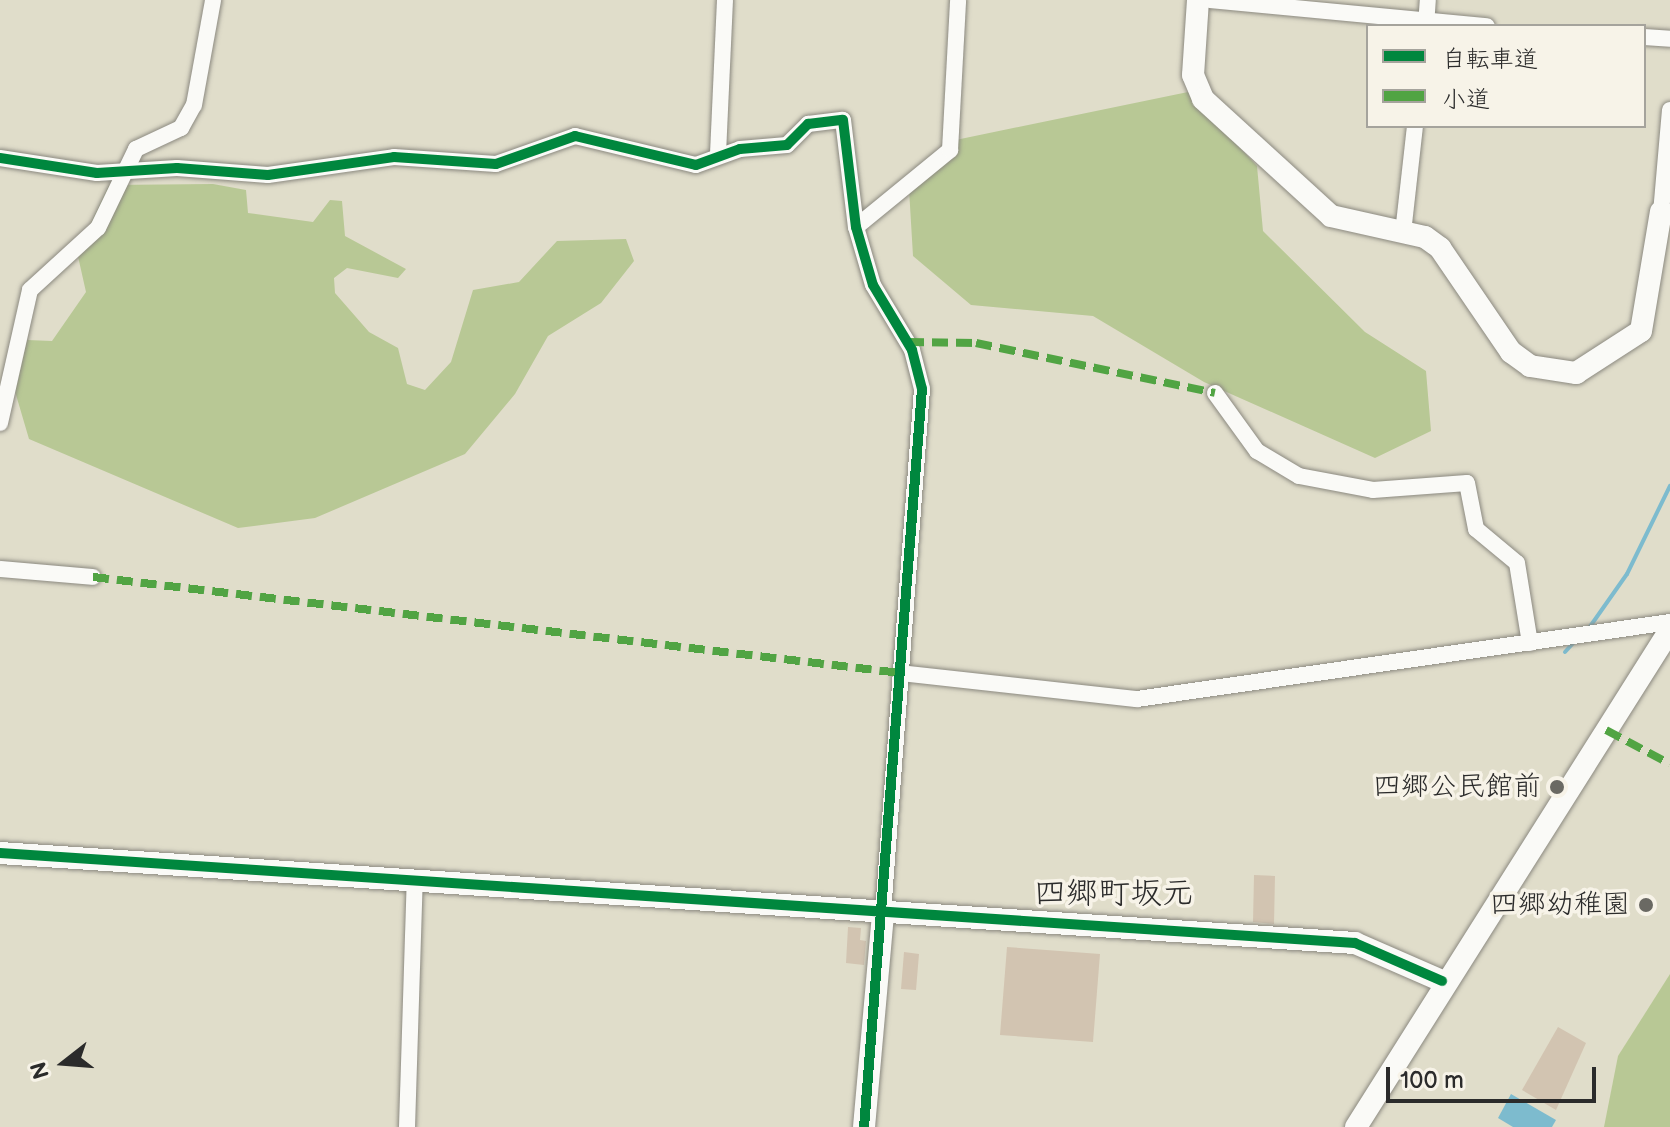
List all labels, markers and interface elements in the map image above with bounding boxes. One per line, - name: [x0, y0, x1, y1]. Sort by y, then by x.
- legend: [1366, 24, 1646, 128]
- text: 自転車道: [1442, 45, 1538, 74]
- text: 小道: [1442, 85, 1490, 114]
- place label: 四郷公民館前: [1373, 770, 1541, 804]
- marker: 四郷公民館前: [1548, 778, 1566, 796]
- district label: 四郷町坂元: [1034, 875, 1194, 913]
- place label: 四郷幼稚園: [1490, 888, 1630, 922]
- marker: 四郷幼稚園: [1637, 896, 1655, 914]
- north arrow: [24, 1023, 104, 1103]
- scale bar: [1390, 1051, 1600, 1101]
- text: N: [25, 1058, 56, 1082]
- text: 100 m: [1400, 1066, 1464, 1095]

